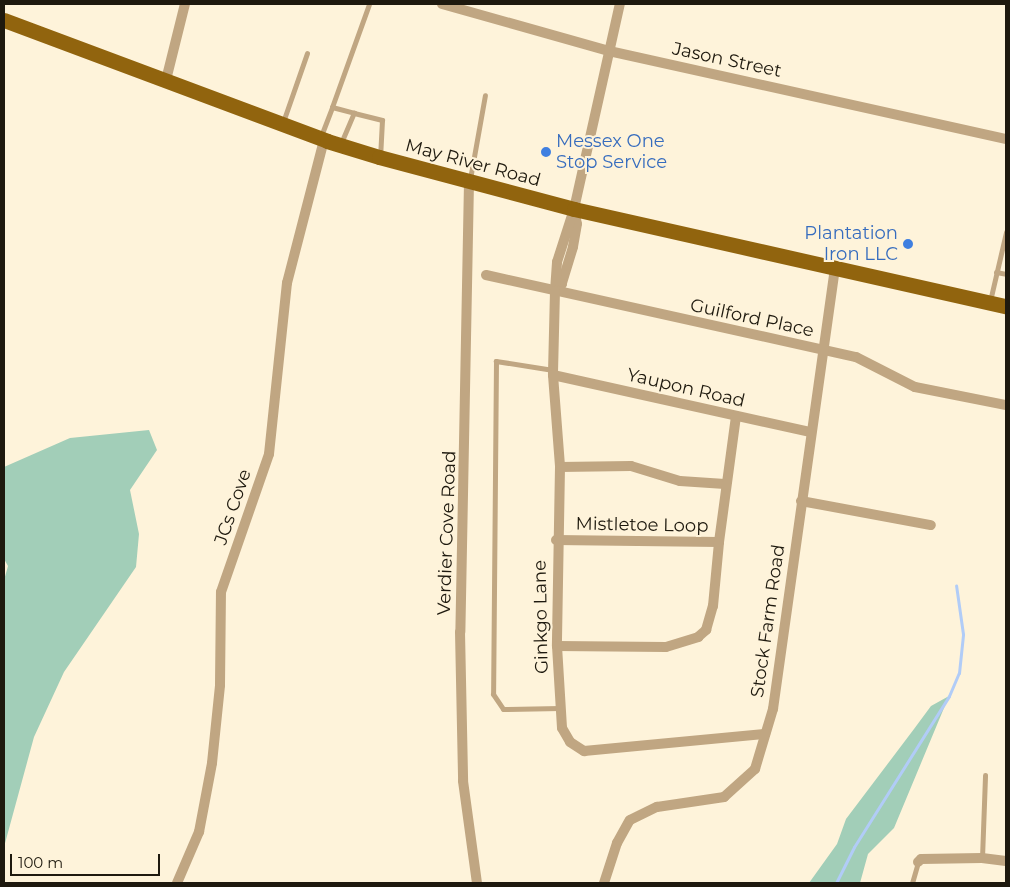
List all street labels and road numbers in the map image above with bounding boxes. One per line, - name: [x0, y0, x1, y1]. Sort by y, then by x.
- street label: Jason Street: [670, 38, 784, 82]
- street label: May River Road: [403, 135, 543, 191]
- street label: Guilford Place: [688, 294, 816, 342]
- street label: Yaupon Road: [625, 364, 747, 412]
- street label: Verdier Cove Road: [433, 450, 461, 616]
- street label: JCs Cove: [210, 466, 256, 548]
- street label: Mistletoe Loop: [575, 513, 709, 537]
- street label: Stock Farm Road: [747, 543, 789, 699]
- street label: Ginkgo Lane: [529, 560, 553, 674]

